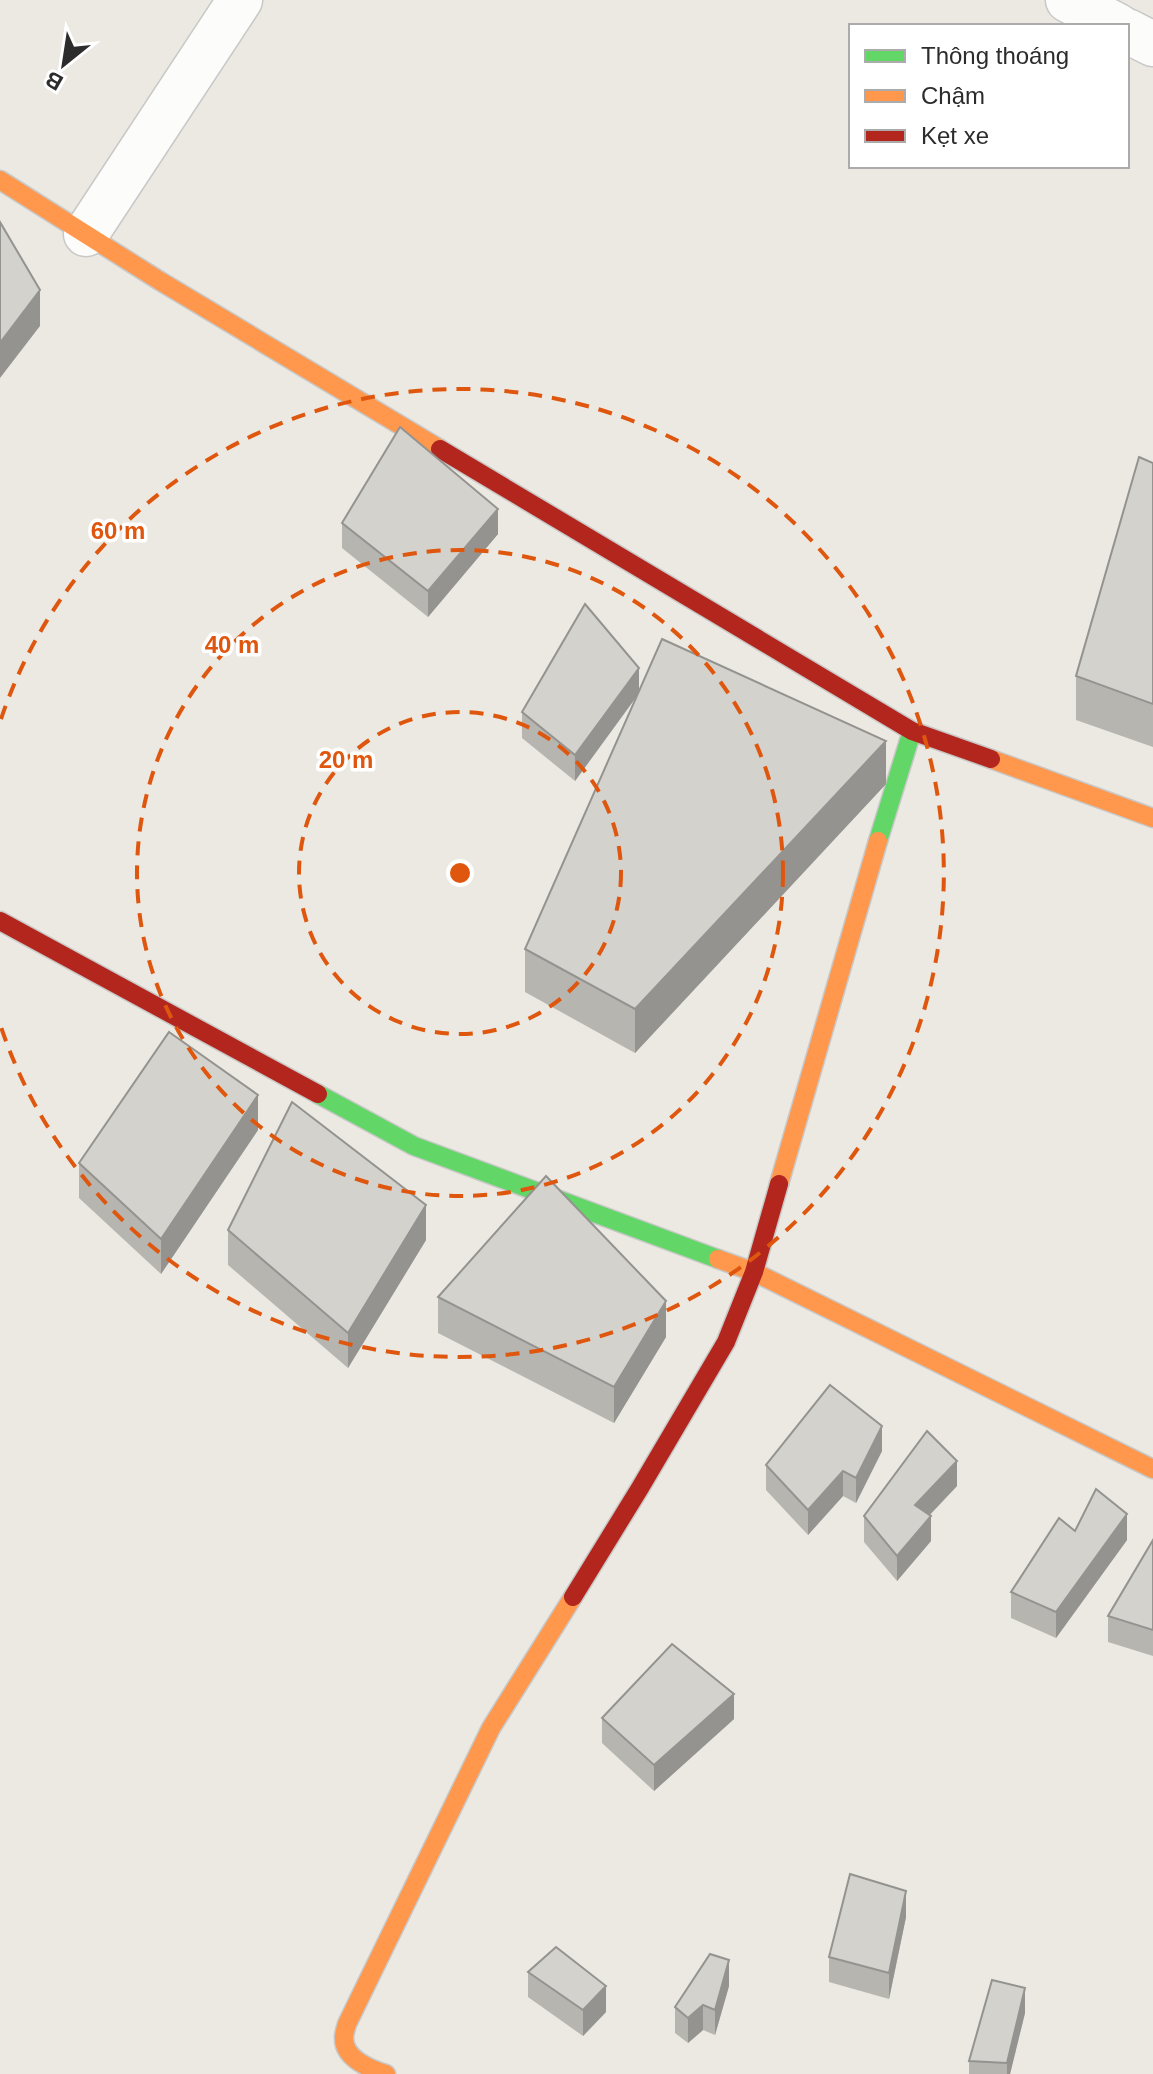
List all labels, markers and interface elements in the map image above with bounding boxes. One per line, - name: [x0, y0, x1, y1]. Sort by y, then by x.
- north arrow: [24, 24, 104, 104]
- legend: [849, 24, 1129, 168]
- text: Thông thoáng: [921, 42, 1069, 69]
- text: B: [41, 66, 67, 96]
- text: Chậm: [921, 82, 985, 109]
- text: Kẹt xe: [921, 122, 989, 149]
- text: 60 m: [91, 517, 145, 544]
- text: 40 m: [205, 631, 259, 658]
- text: 20 m: [319, 746, 373, 773]
- centre of rings: [446, 859, 474, 887]

